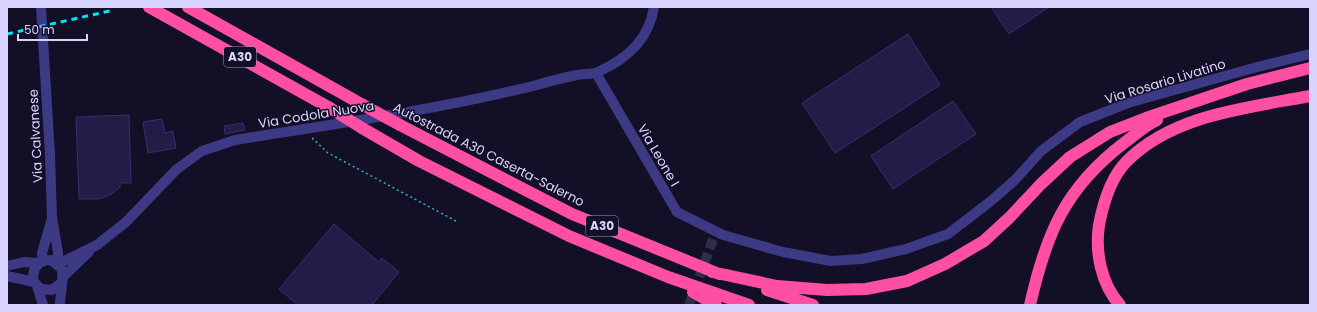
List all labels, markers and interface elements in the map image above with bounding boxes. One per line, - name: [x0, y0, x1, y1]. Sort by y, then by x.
- scale bar: [18, 16, 87, 42]
- text: 50 m: [24, 21, 55, 38]
- road number: A30: [224, 47, 256, 67]
- street label: Via Rosario Livatino: [1102, 54, 1228, 109]
- street label: Via Calvanese: [24, 89, 47, 183]
- street label: Via Codola Nuova: [257, 96, 375, 133]
- street label: Autostrada A30 Caserta-Salerno: [390, 98, 588, 211]
- street label: Via Leone I: [633, 120, 684, 190]
- road number: A30: [586, 216, 618, 236]

